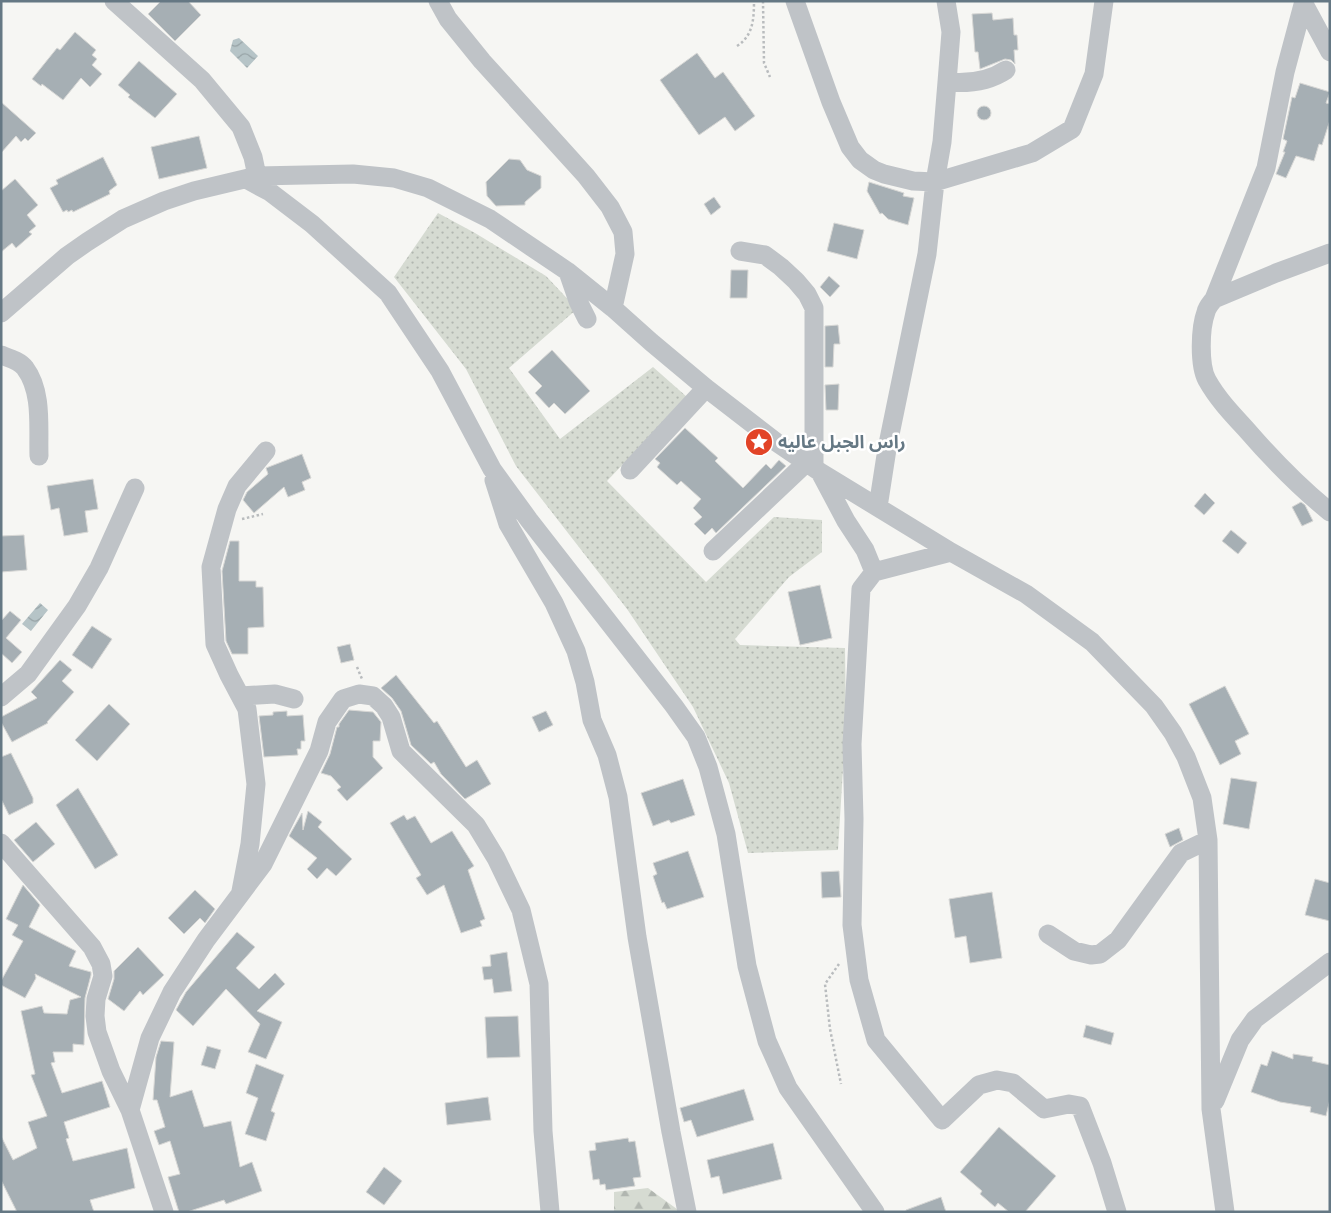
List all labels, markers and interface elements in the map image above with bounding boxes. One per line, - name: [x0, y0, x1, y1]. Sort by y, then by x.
- place icon: راس الجبل عاليه: [744, 427, 774, 457]
- place label: راس الجبل عاليه: [778, 431, 906, 453]

